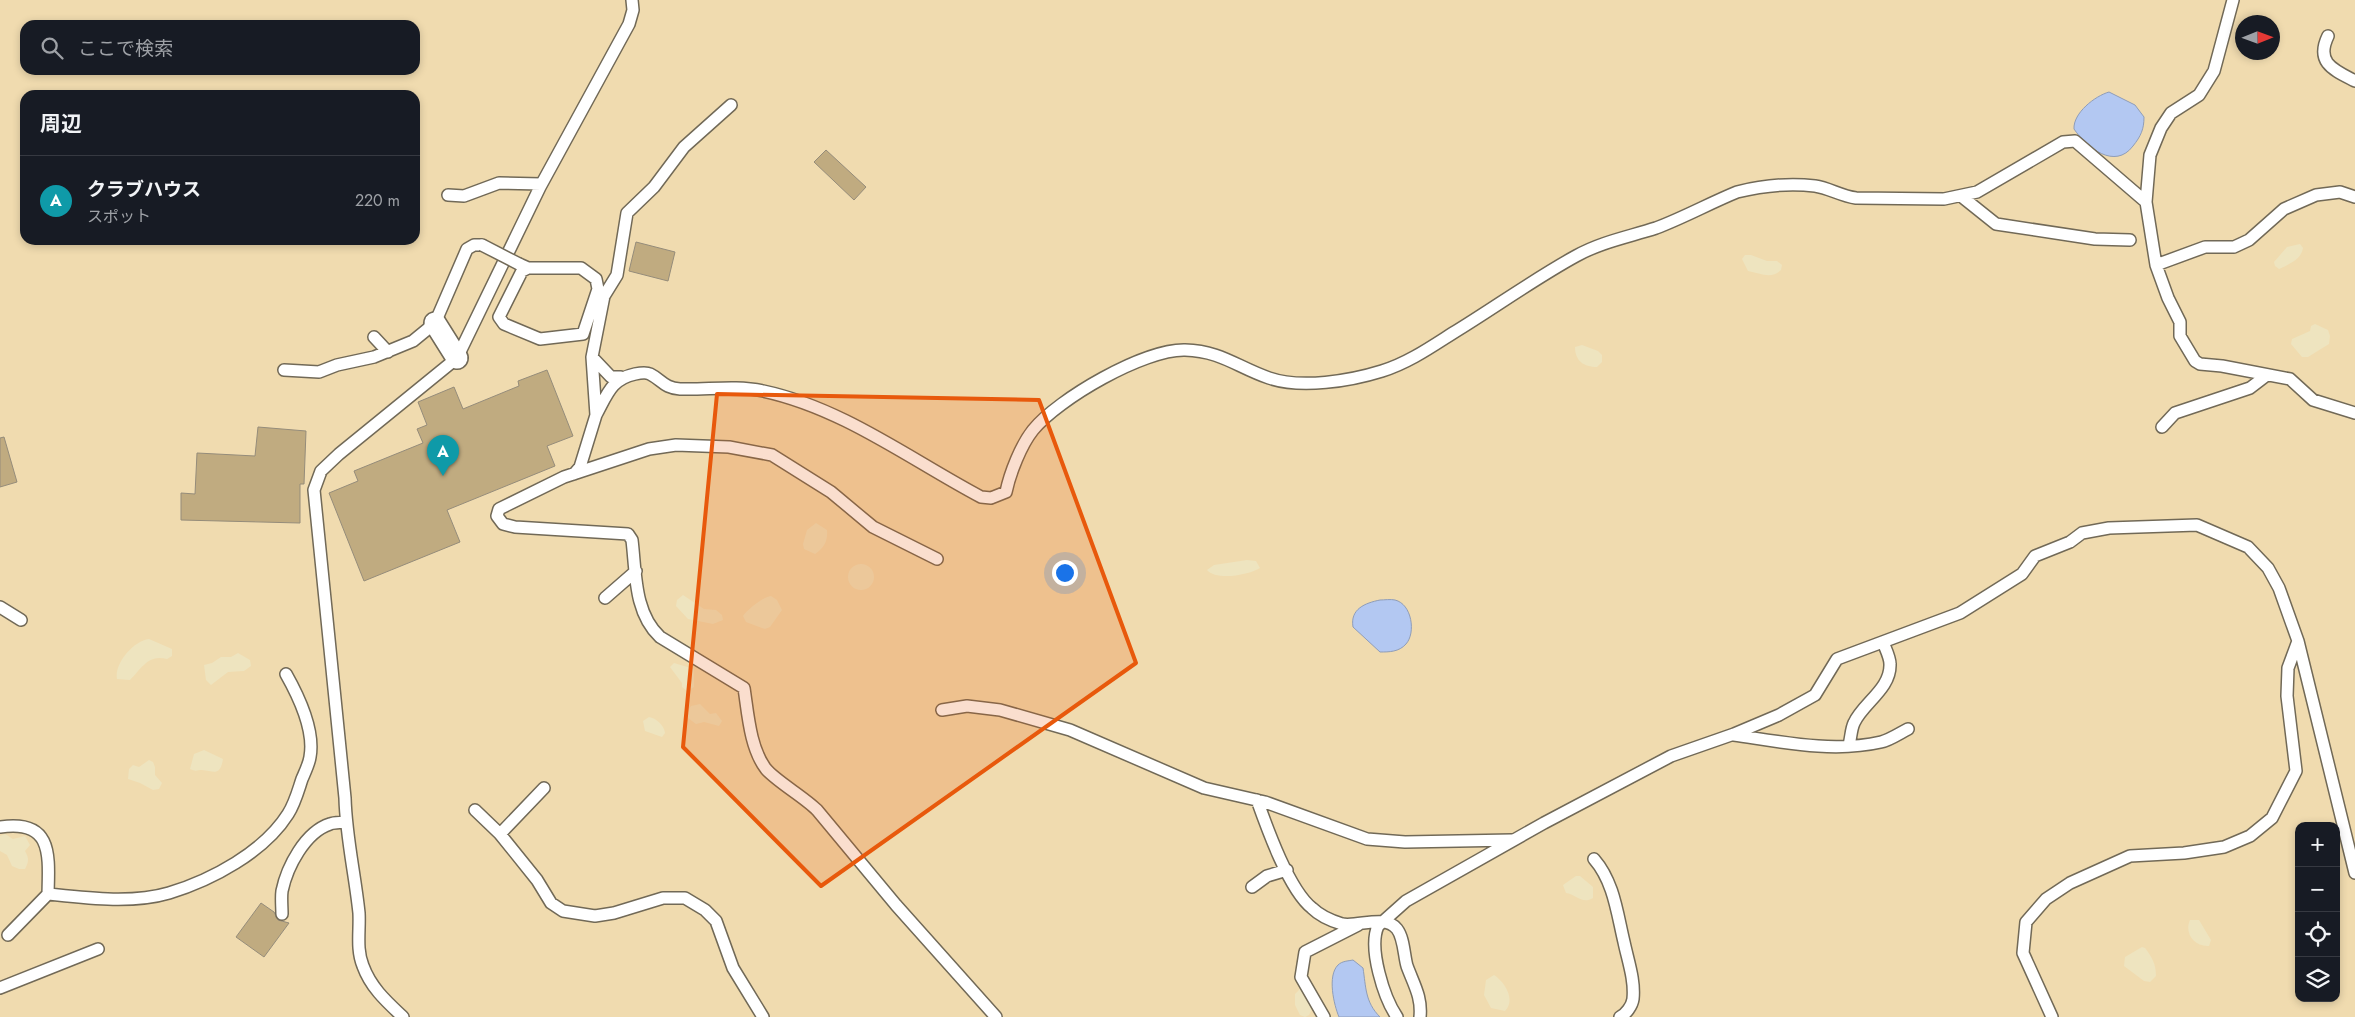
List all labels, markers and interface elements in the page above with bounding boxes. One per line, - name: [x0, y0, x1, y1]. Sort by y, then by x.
- north arrow: [2235, 15, 2280, 60]
- search box: [20, 20, 420, 75]
- icon: search: [38, 34, 66, 62]
- text: ここで検索: [78, 35, 173, 62]
- text: 周辺: [40, 109, 82, 139]
- text: クラブハウス: [87, 176, 201, 203]
- text: A: [50, 189, 62, 212]
- text: 220 m: [355, 189, 400, 212]
- text: スポット: [87, 205, 151, 228]
- pin: A: [427, 435, 459, 476]
- your location: [1052, 560, 1078, 586]
- map controls: [2295, 822, 2340, 1002]
- button: +: [2295, 822, 2340, 867]
- button: −: [2295, 867, 2340, 912]
- button: locate: [2295, 912, 2340, 957]
- button: layers: [2295, 957, 2340, 1002]

